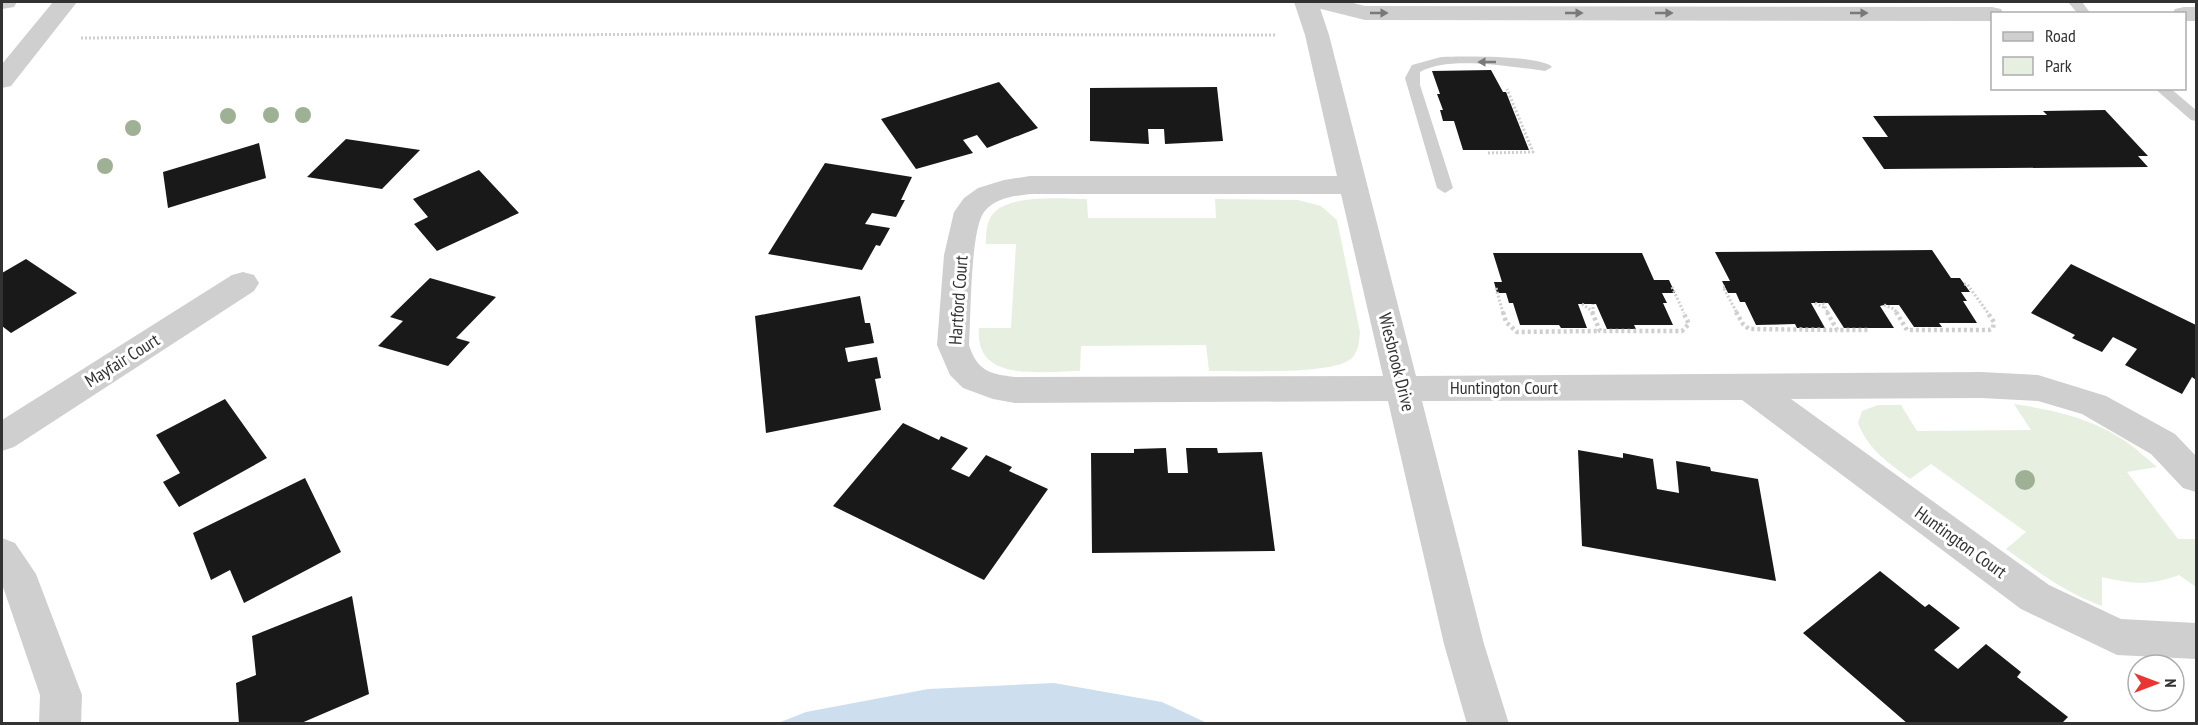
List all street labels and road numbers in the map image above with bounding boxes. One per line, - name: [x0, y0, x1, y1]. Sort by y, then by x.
- street label: Hartford Court: [943, 254, 973, 345]
- street label: Wiesbrook Drive: [1374, 310, 1420, 414]
- street label: Mayfair Court: [80, 328, 164, 392]
- street label: Huntington Court: [1450, 376, 1558, 399]
- street label: Huntington Court: [1911, 501, 2011, 583]

